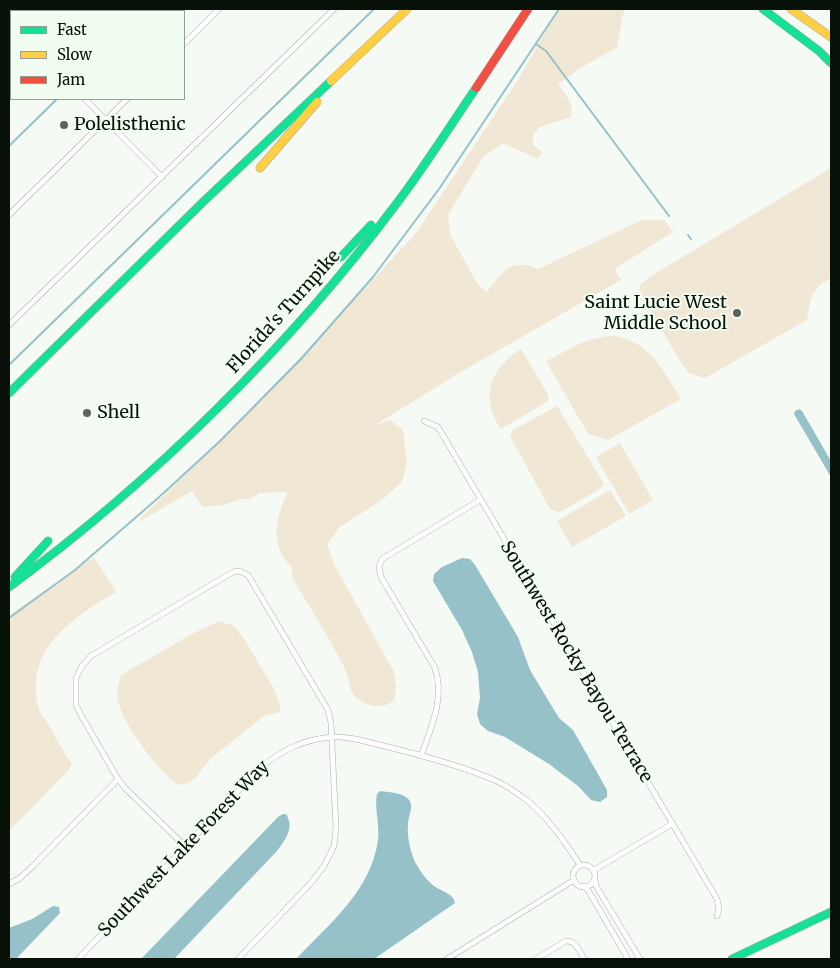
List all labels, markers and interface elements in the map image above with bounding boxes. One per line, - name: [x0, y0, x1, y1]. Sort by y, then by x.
- legend: [10, 10, 185, 100]
- text: Fast: [57, 20, 87, 39]
- text: Slow: [57, 45, 92, 64]
- text: Jam: [57, 70, 85, 89]
- place label: Polelisthenic: [74, 114, 186, 136]
- marker: Polelisthenic: [58, 119, 70, 131]
- street label: Florida's Turnpike: [223, 246, 345, 378]
- place label: Saint Lucie West Middle School: [584, 292, 727, 334]
- marker: Saint Lucie West Middle School: [731, 307, 743, 319]
- place label: Shell: [97, 402, 140, 424]
- marker: Shell: [81, 407, 93, 419]
- street label: Southwest Rocky Bayou Terrace: [495, 537, 657, 787]
- street label: Southwest Lake Forest Way: [94, 756, 274, 942]

